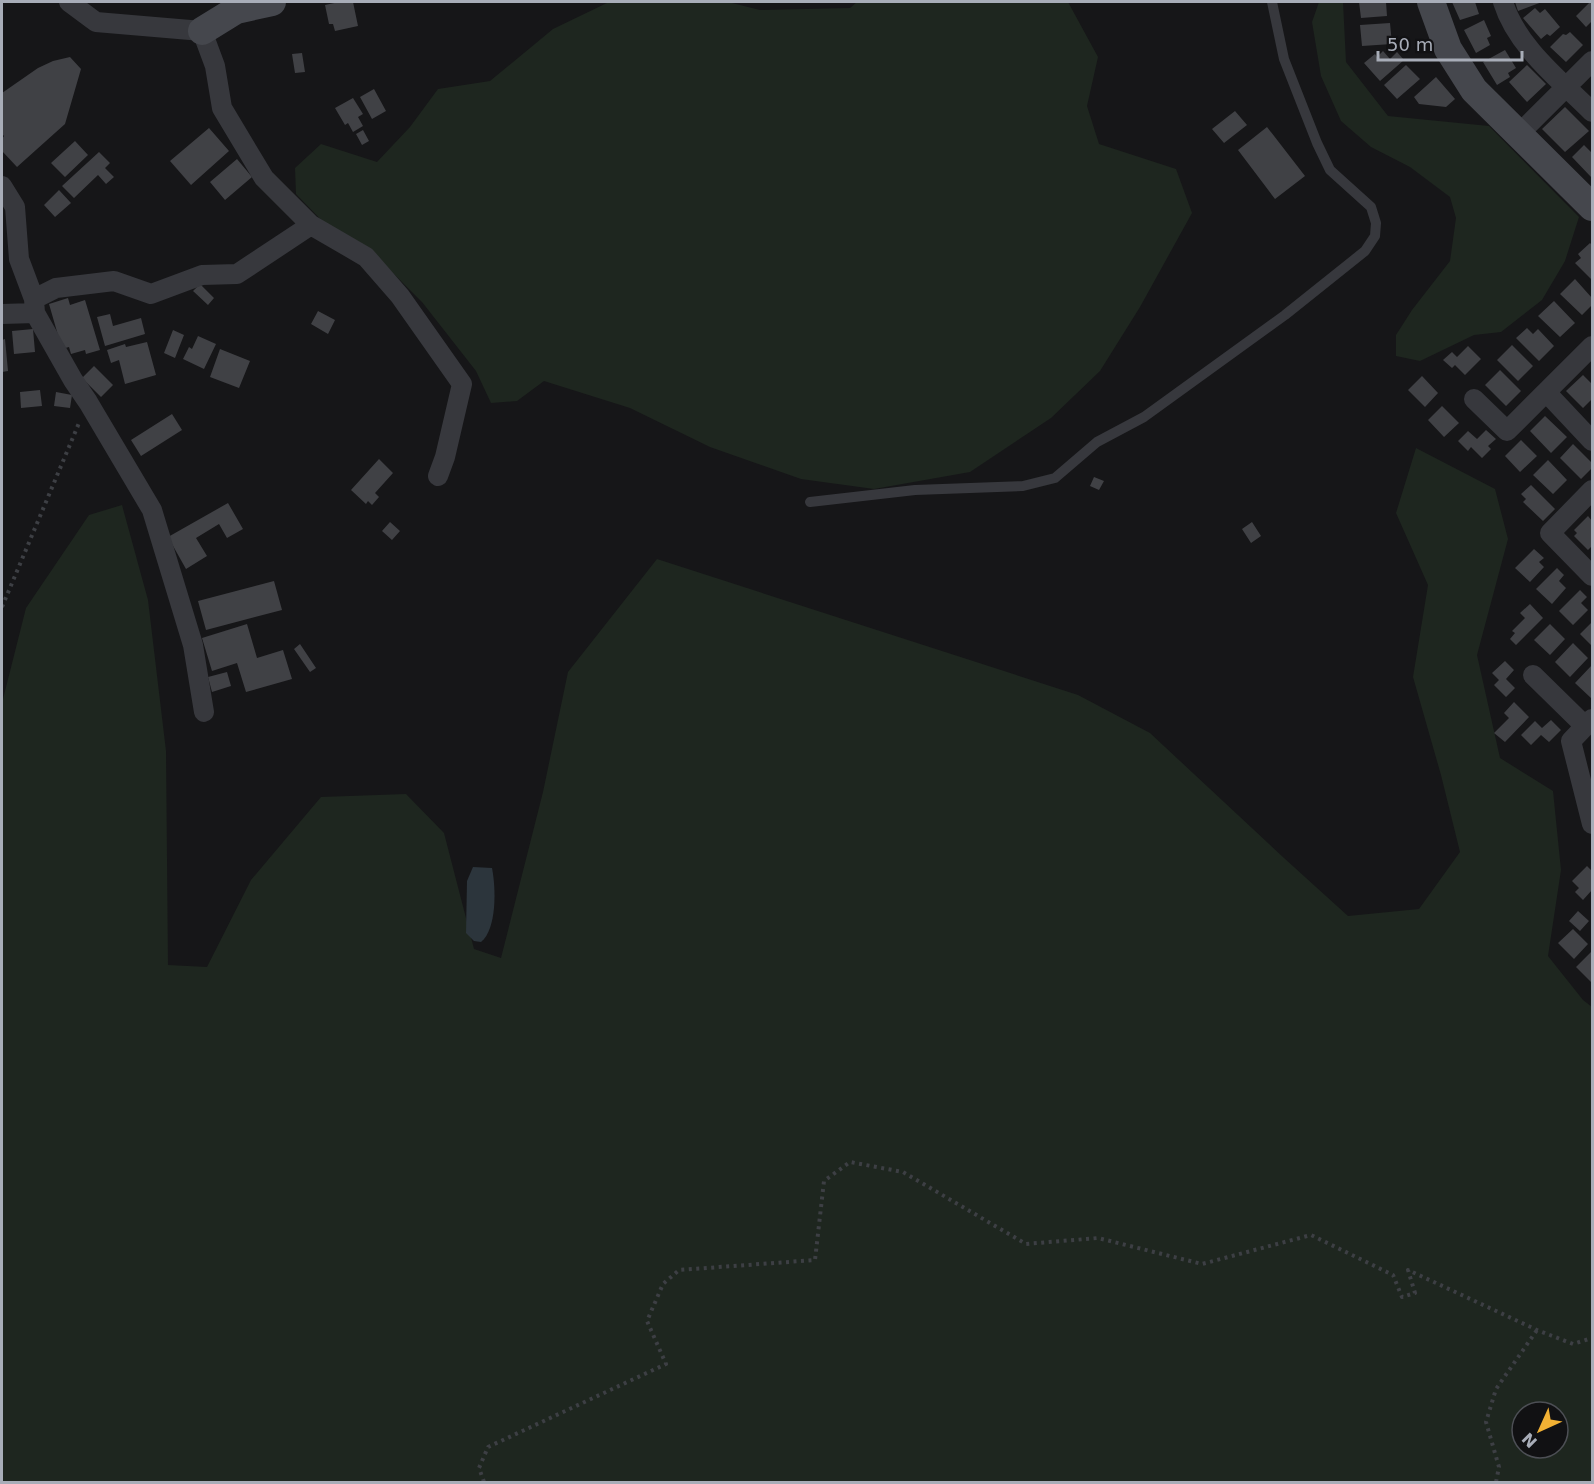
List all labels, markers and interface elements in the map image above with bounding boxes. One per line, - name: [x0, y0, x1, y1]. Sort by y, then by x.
- scale bar: [1378, 24, 1522, 62]
- text: 50 m: [1387, 34, 1433, 55]
- north arrow: [1510, 1400, 1570, 1460]
- text: N: [1518, 1429, 1541, 1452]

